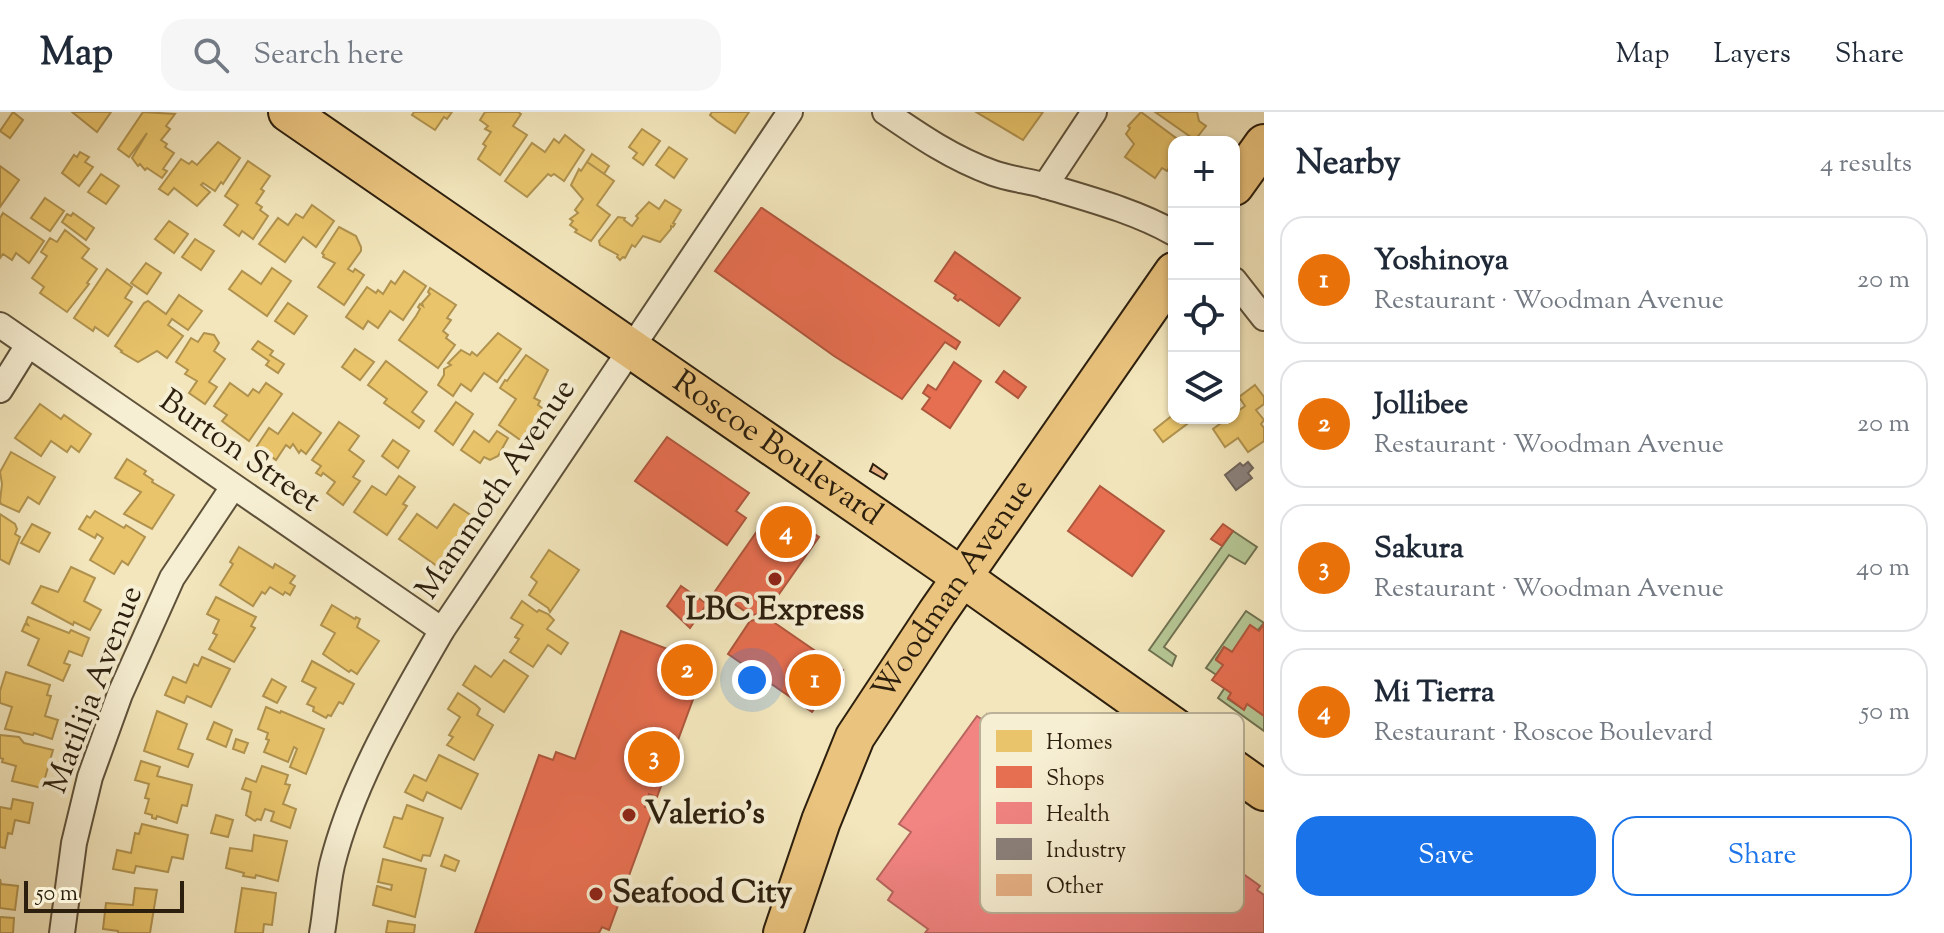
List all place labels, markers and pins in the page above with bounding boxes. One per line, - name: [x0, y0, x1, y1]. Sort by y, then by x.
- pin: 4: [760, 502, 812, 562]
- marker: LBC Express: [766, 570, 784, 588]
- place label: LBC Express: [686, 588, 864, 634]
- pin: 2: [661, 640, 713, 700]
- pin: 1: [789, 650, 841, 710]
- pin: 3: [628, 727, 680, 787]
- place label: Valerio's: [645, 792, 765, 838]
- marker: Valerio's: [620, 806, 638, 824]
- place label: Seafood City: [612, 871, 792, 917]
- marker: Seafood City: [587, 885, 605, 903]

